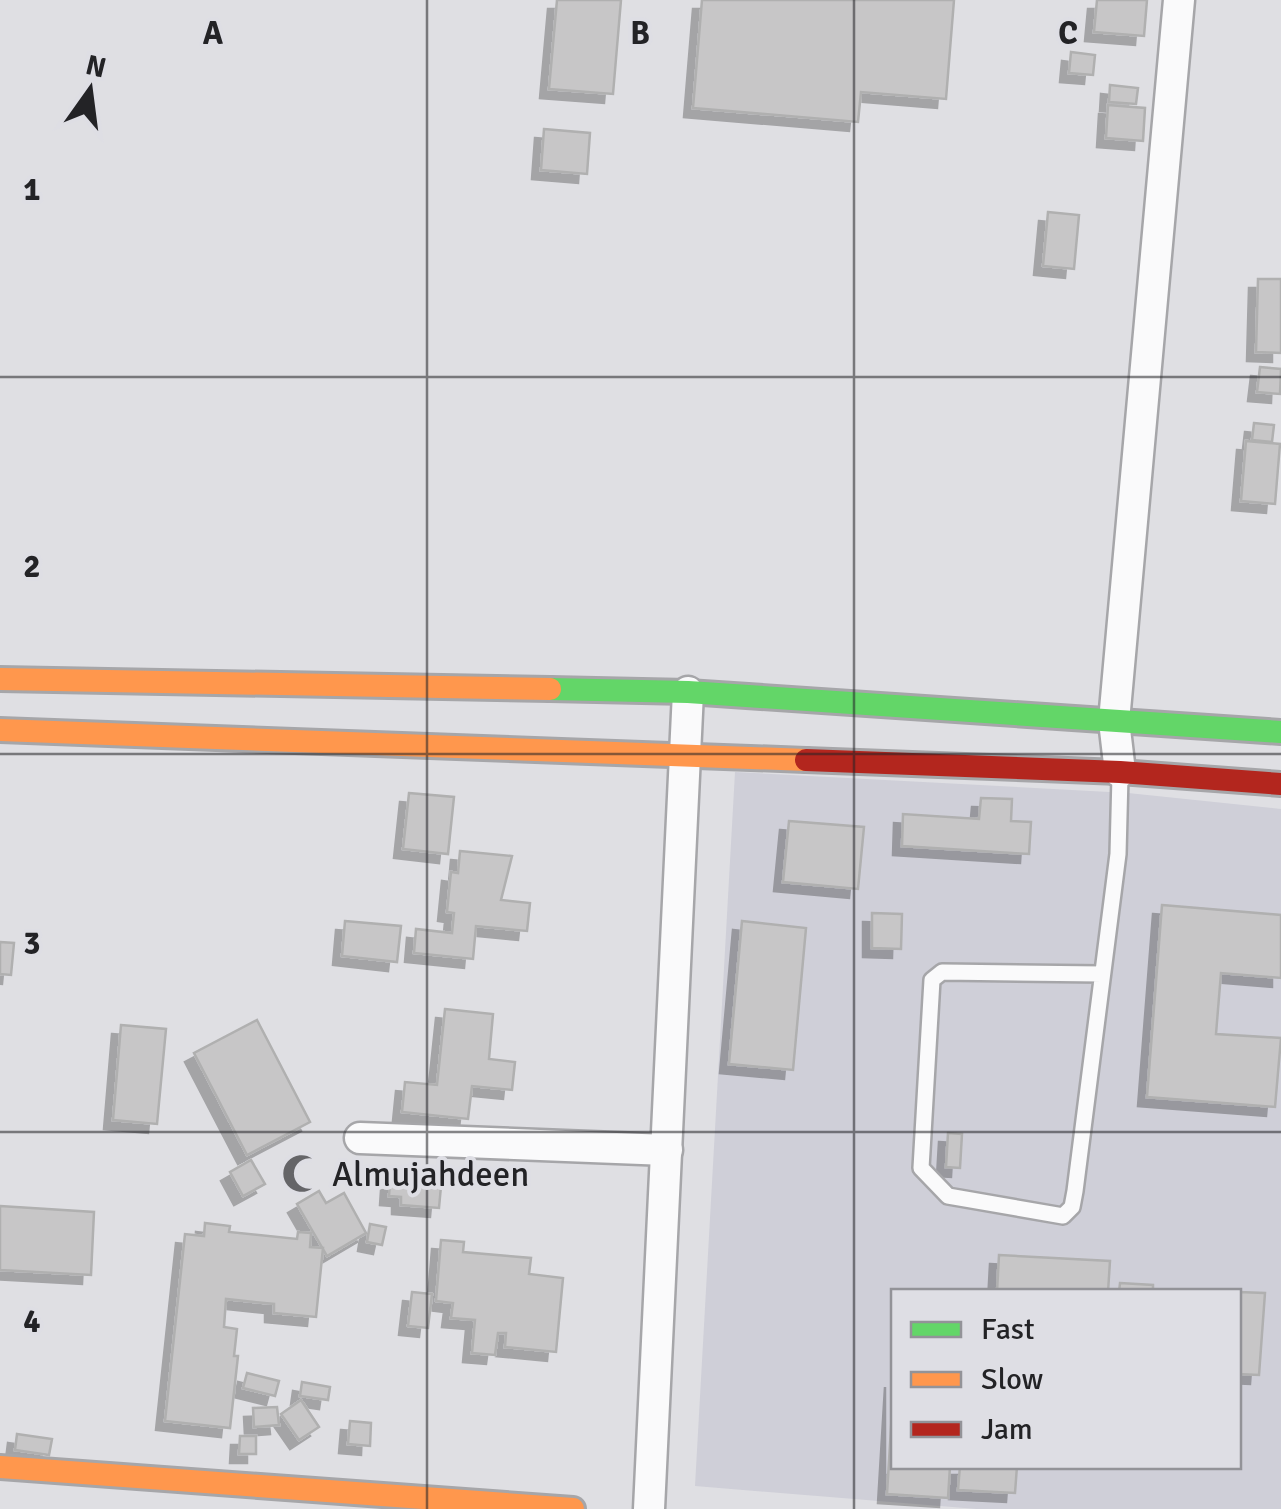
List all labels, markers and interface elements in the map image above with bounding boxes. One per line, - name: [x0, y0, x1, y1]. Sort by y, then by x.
- text: A: [203, 14, 224, 53]
- text: B: [630, 14, 650, 53]
- text: C: [1058, 14, 1078, 53]
- north arrow: [40, 40, 140, 140]
- text: N: [82, 48, 109, 86]
- text: 1: [23, 170, 41, 209]
- text: 2: [23, 547, 41, 586]
- text: 3: [23, 924, 41, 963]
- mosque icon: Almujahdeen: [281, 1153, 323, 1195]
- place label: Almujahdeen: [332, 1153, 529, 1196]
- legend: [891, 1289, 1241, 1469]
- text: 4: [23, 1302, 41, 1341]
- text: Fast: [981, 1311, 1034, 1348]
- text: Slow: [981, 1361, 1043, 1398]
- text: Jam: [981, 1411, 1033, 1448]

